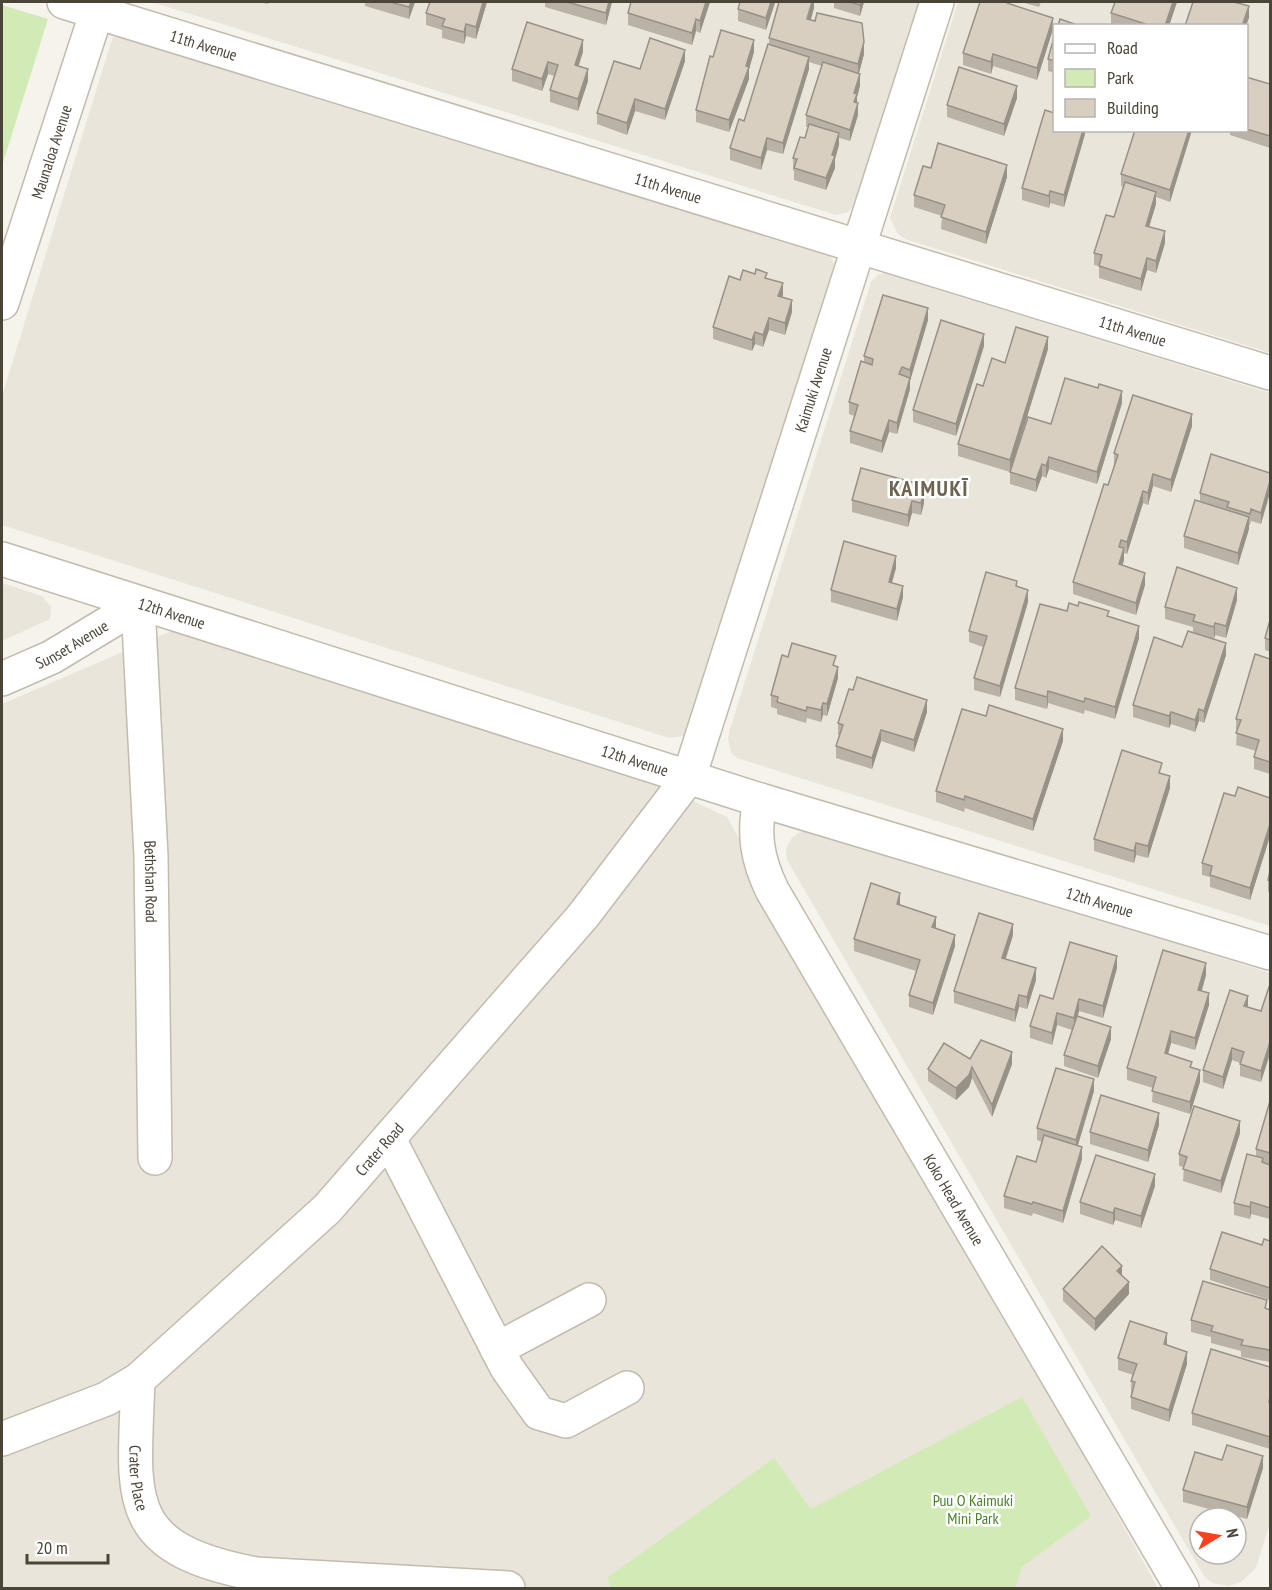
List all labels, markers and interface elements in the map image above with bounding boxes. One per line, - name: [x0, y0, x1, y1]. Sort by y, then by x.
- legend: [1053, 24, 1248, 132]
- street label: 11th Avenue: [167, 25, 240, 65]
- text: Road: [1107, 36, 1138, 59]
- text: Park: [1107, 66, 1134, 89]
- text: Building: [1107, 96, 1159, 119]
- street label: Maunaloa Avenue: [27, 102, 76, 201]
- street label: 11th Avenue: [632, 168, 704, 208]
- street label: 11th Avenue: [1097, 311, 1169, 350]
- street label: Kaimuki Avenue: [790, 345, 836, 435]
- district label: KAIMUKĪ: [889, 474, 969, 502]
- street label: 12th Avenue: [136, 593, 208, 633]
- street label: Sunset Avenue: [32, 615, 112, 673]
- street label: 12th Avenue: [599, 740, 671, 780]
- street label: Bethshan Road: [140, 840, 162, 923]
- street label: 12th Avenue: [1064, 882, 1136, 921]
- street label: Crater Road: [351, 1118, 408, 1180]
- street label: Koko Head Avenue: [919, 1151, 989, 1249]
- street label: Crater Place: [125, 1445, 153, 1513]
- park label: Puu O Kaimuki Mini Park: [933, 1490, 1013, 1528]
- north arrow: [1188, 1506, 1248, 1566]
- scale bar: [27, 1527, 108, 1565]
- text: N: [1222, 1527, 1243, 1539]
- text: 20 m: [36, 1536, 68, 1559]

